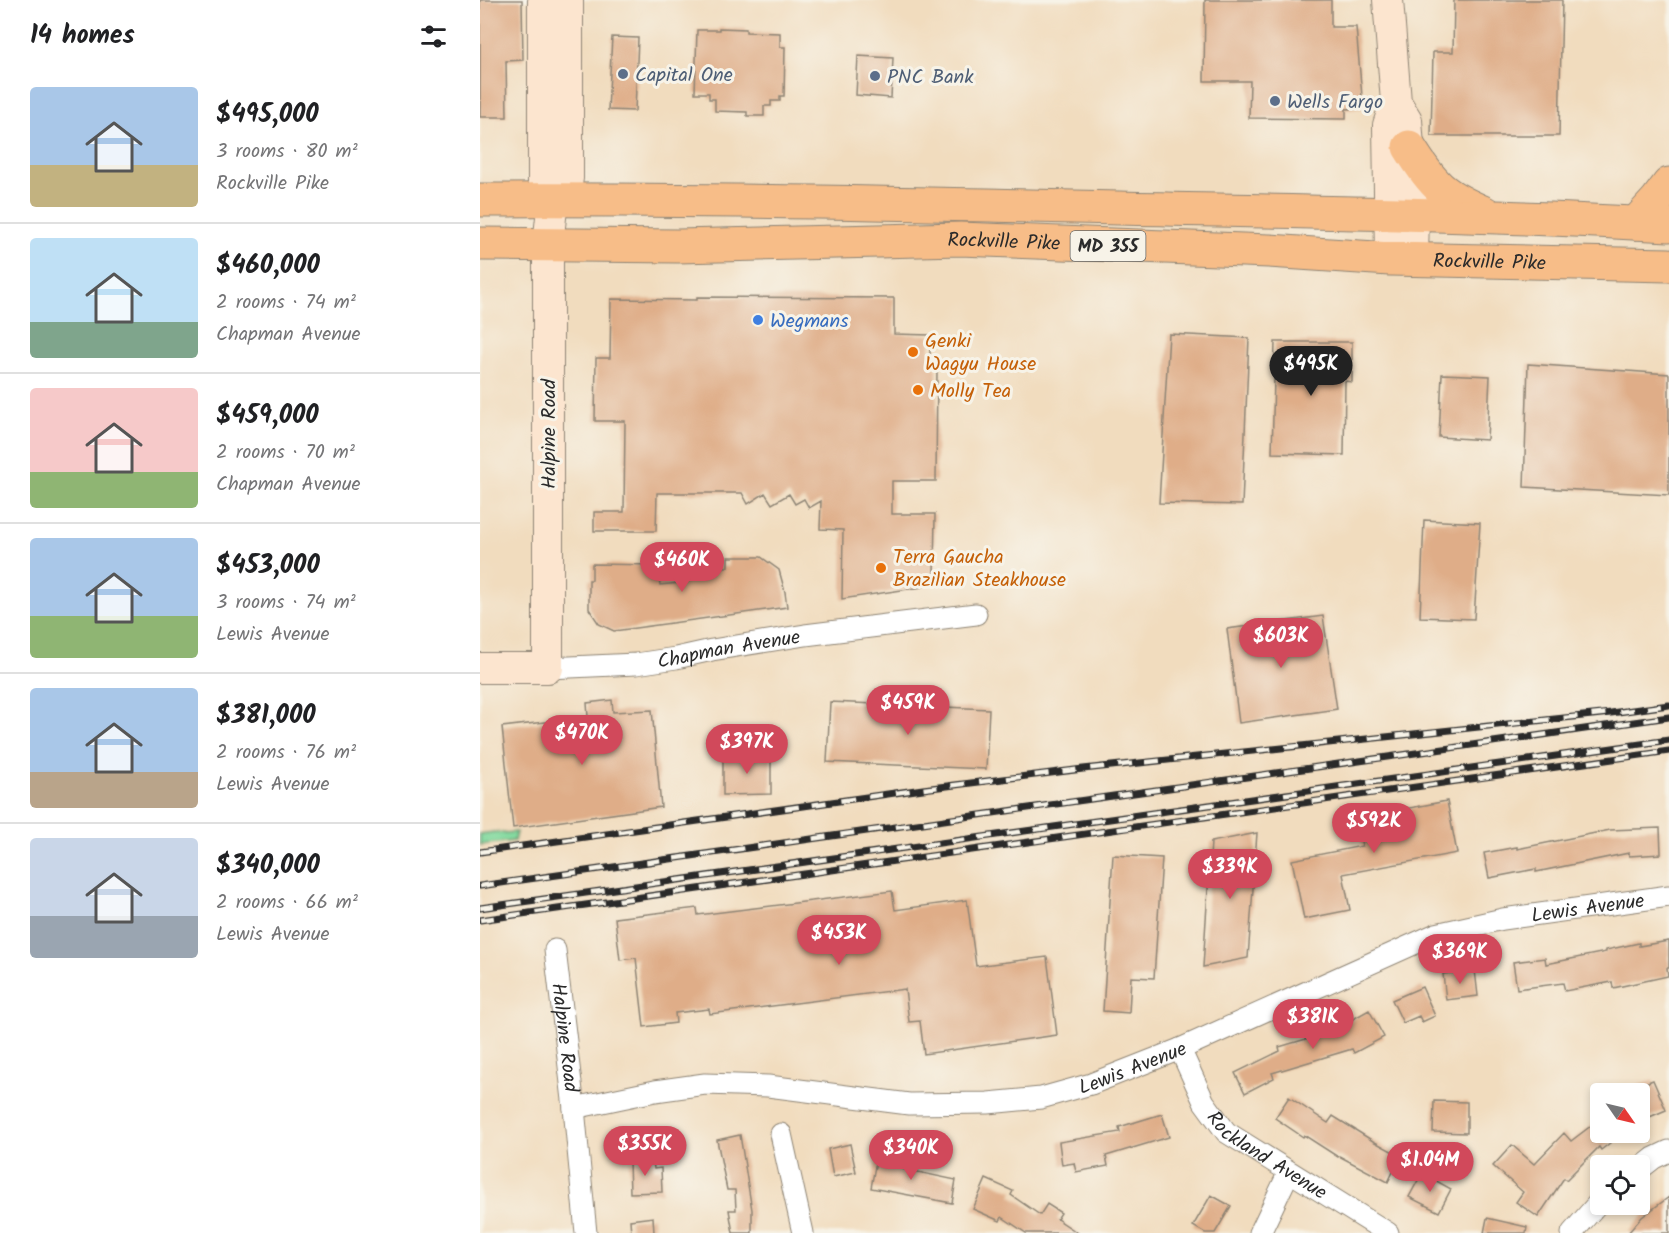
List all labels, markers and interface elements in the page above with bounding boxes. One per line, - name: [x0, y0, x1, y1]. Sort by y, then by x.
- text: 14 homes: [30, 15, 135, 57]
- icon: filters: [417, 20, 450, 53]
- place label: Capital One: [635, 60, 733, 92]
- place label: PNC Bank: [887, 62, 974, 94]
- marker: Capital One: [616, 67, 630, 81]
- marker: PNC Bank: [868, 69, 882, 83]
- place label: Wells Fargo: [1287, 87, 1383, 119]
- text: $495,000: [216, 94, 319, 136]
- marker: Wells Fargo: [1268, 94, 1282, 108]
- icon: home: [78, 111, 150, 183]
- text: 3 rooms · 80 m²: [216, 136, 358, 168]
- text: Rockville Pike: [216, 168, 329, 200]
- street label: Rockville Pike: [947, 225, 1061, 261]
- road number: MD 355: [1070, 231, 1146, 261]
- text: $460,000: [216, 245, 320, 287]
- street label: Rockville Pike: [1432, 246, 1546, 280]
- icon: home: [78, 262, 150, 334]
- text: 2 rooms · 74 m²: [216, 287, 356, 319]
- place label: Wegmans: [770, 306, 849, 338]
- marker: Wegmans: [751, 313, 765, 327]
- text: Chapman Avenue: [216, 319, 361, 351]
- place label: Genki Wagyu House: [925, 326, 1036, 381]
- marker: Genki Wagyu House: [906, 345, 920, 359]
- pin: $495K: [1269, 346, 1353, 397]
- text: $495K: [1283, 349, 1339, 381]
- place label: Molly Tea: [930, 376, 1011, 408]
- street label: Halpine Road: [534, 378, 566, 489]
- marker: Molly Tea: [911, 383, 925, 397]
- text: $459,000: [216, 395, 319, 437]
- icon: home: [78, 412, 150, 484]
- text: 2 rooms · 70 m²: [216, 437, 355, 469]
- text: Chapman Avenue: [216, 469, 361, 501]
- pin: $460K: [640, 542, 724, 593]
- place label: Terra Gaucha Brazilian Steakhouse: [893, 542, 1066, 597]
- text: $453,000: [216, 545, 320, 587]
- text: $460K: [654, 545, 710, 577]
- marker: Terra Gaucha Brazilian Steakhouse: [874, 561, 888, 575]
- icon: home: [78, 562, 150, 634]
- text: 3 rooms · 74 m²: [216, 587, 356, 619]
- pin: $603K: [1239, 618, 1323, 669]
- text: Lewis Avenue: [216, 619, 330, 651]
- text: $603K: [1253, 621, 1309, 653]
- street label: Chapman Avenue: [655, 622, 803, 679]
- pin: $459K: [866, 685, 950, 736]
- text: $459K: [880, 688, 936, 720]
- text: $381,000: [216, 695, 316, 737]
- icon: home: [78, 712, 150, 784]
- pin: $470K: [540, 715, 624, 766]
- text: $470K: [555, 718, 609, 750]
- pin: $397K: [705, 724, 789, 775]
- text: $397K: [720, 727, 774, 759]
- text: 2 rooms · 76 m²: [216, 737, 356, 769]
- text: Lewis Avenue: [216, 769, 330, 801]
- pin: $592K: [1332, 803, 1416, 854]
- text: $592K: [1346, 806, 1402, 838]
- text: $340,000: [216, 845, 320, 887]
- pin: $339K: [1188, 849, 1272, 900]
- text: $339K: [1202, 852, 1258, 884]
- icon: home: [78, 862, 150, 934]
- street label: Lewis Avenue: [1529, 886, 1646, 933]
- text: 2 rooms · 66 m²: [216, 887, 358, 919]
- pin: $453K: [797, 915, 881, 966]
- text: $453K: [811, 918, 867, 950]
- text: Lewis Avenue: [216, 919, 330, 951]
- pin: $369K: [1418, 934, 1502, 985]
- text: $369K: [1432, 937, 1488, 969]
- street label: Halpine Road: [541, 981, 586, 1095]
- pin: $381K: [1271, 999, 1355, 1050]
- text: $381K: [1287, 1002, 1339, 1034]
- street label: Lewis Avenue: [1075, 1034, 1192, 1105]
- north arrow: [1590, 1083, 1650, 1143]
- map controls: [1590, 1083, 1650, 1215]
- street label: Rockland Avenue: [1197, 1104, 1333, 1209]
- pin: $355K: [603, 1126, 687, 1177]
- text: $355K: [617, 1129, 673, 1161]
- pin: $340K: [869, 1130, 953, 1181]
- text: $340K: [883, 1133, 939, 1165]
- pin: $1.04M: [1381, 1142, 1479, 1193]
- text: $1.04M: [1401, 1145, 1459, 1177]
- button: locate: [1590, 1155, 1650, 1215]

